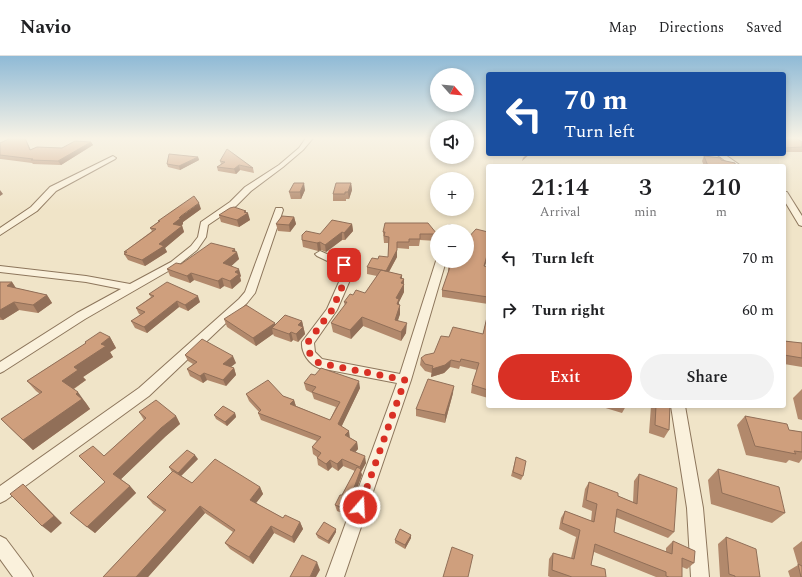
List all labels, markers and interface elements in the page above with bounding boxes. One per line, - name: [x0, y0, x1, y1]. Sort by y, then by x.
- text: Navio: [20, 13, 71, 42]
- text: Map: [609, 17, 637, 38]
- text: Directions: [659, 17, 724, 38]
- text: Saved: [746, 17, 782, 38]
- north arrow: [430, 68, 474, 112]
- map controls: [430, 68, 474, 268]
- text: 70 m: [564, 79, 628, 122]
- icon: left: [498, 88, 550, 140]
- text: Turn left: [564, 118, 635, 145]
- button: sound: [430, 120, 474, 164]
- text: 21:14: [531, 170, 589, 206]
- text: 3: [639, 170, 652, 206]
- text: 210: [702, 170, 741, 206]
- button: +: [430, 172, 474, 216]
- text: Arrival: [540, 202, 580, 222]
- text: min: [634, 202, 657, 222]
- text: m: [716, 202, 727, 222]
- button: −: [430, 224, 474, 268]
- icon: left: [498, 247, 520, 269]
- text: Turn left: [532, 247, 594, 270]
- text: 70 m: [742, 247, 774, 270]
- pin: [327, 248, 361, 282]
- icon: arrive: [333, 254, 355, 276]
- icon: right: [498, 299, 520, 321]
- text: Turn right: [532, 299, 605, 322]
- text: 60 m: [742, 299, 774, 322]
- button: Exit: [498, 354, 632, 400]
- button: Share: [640, 354, 774, 400]
- position arrow: [339, 486, 381, 528]

